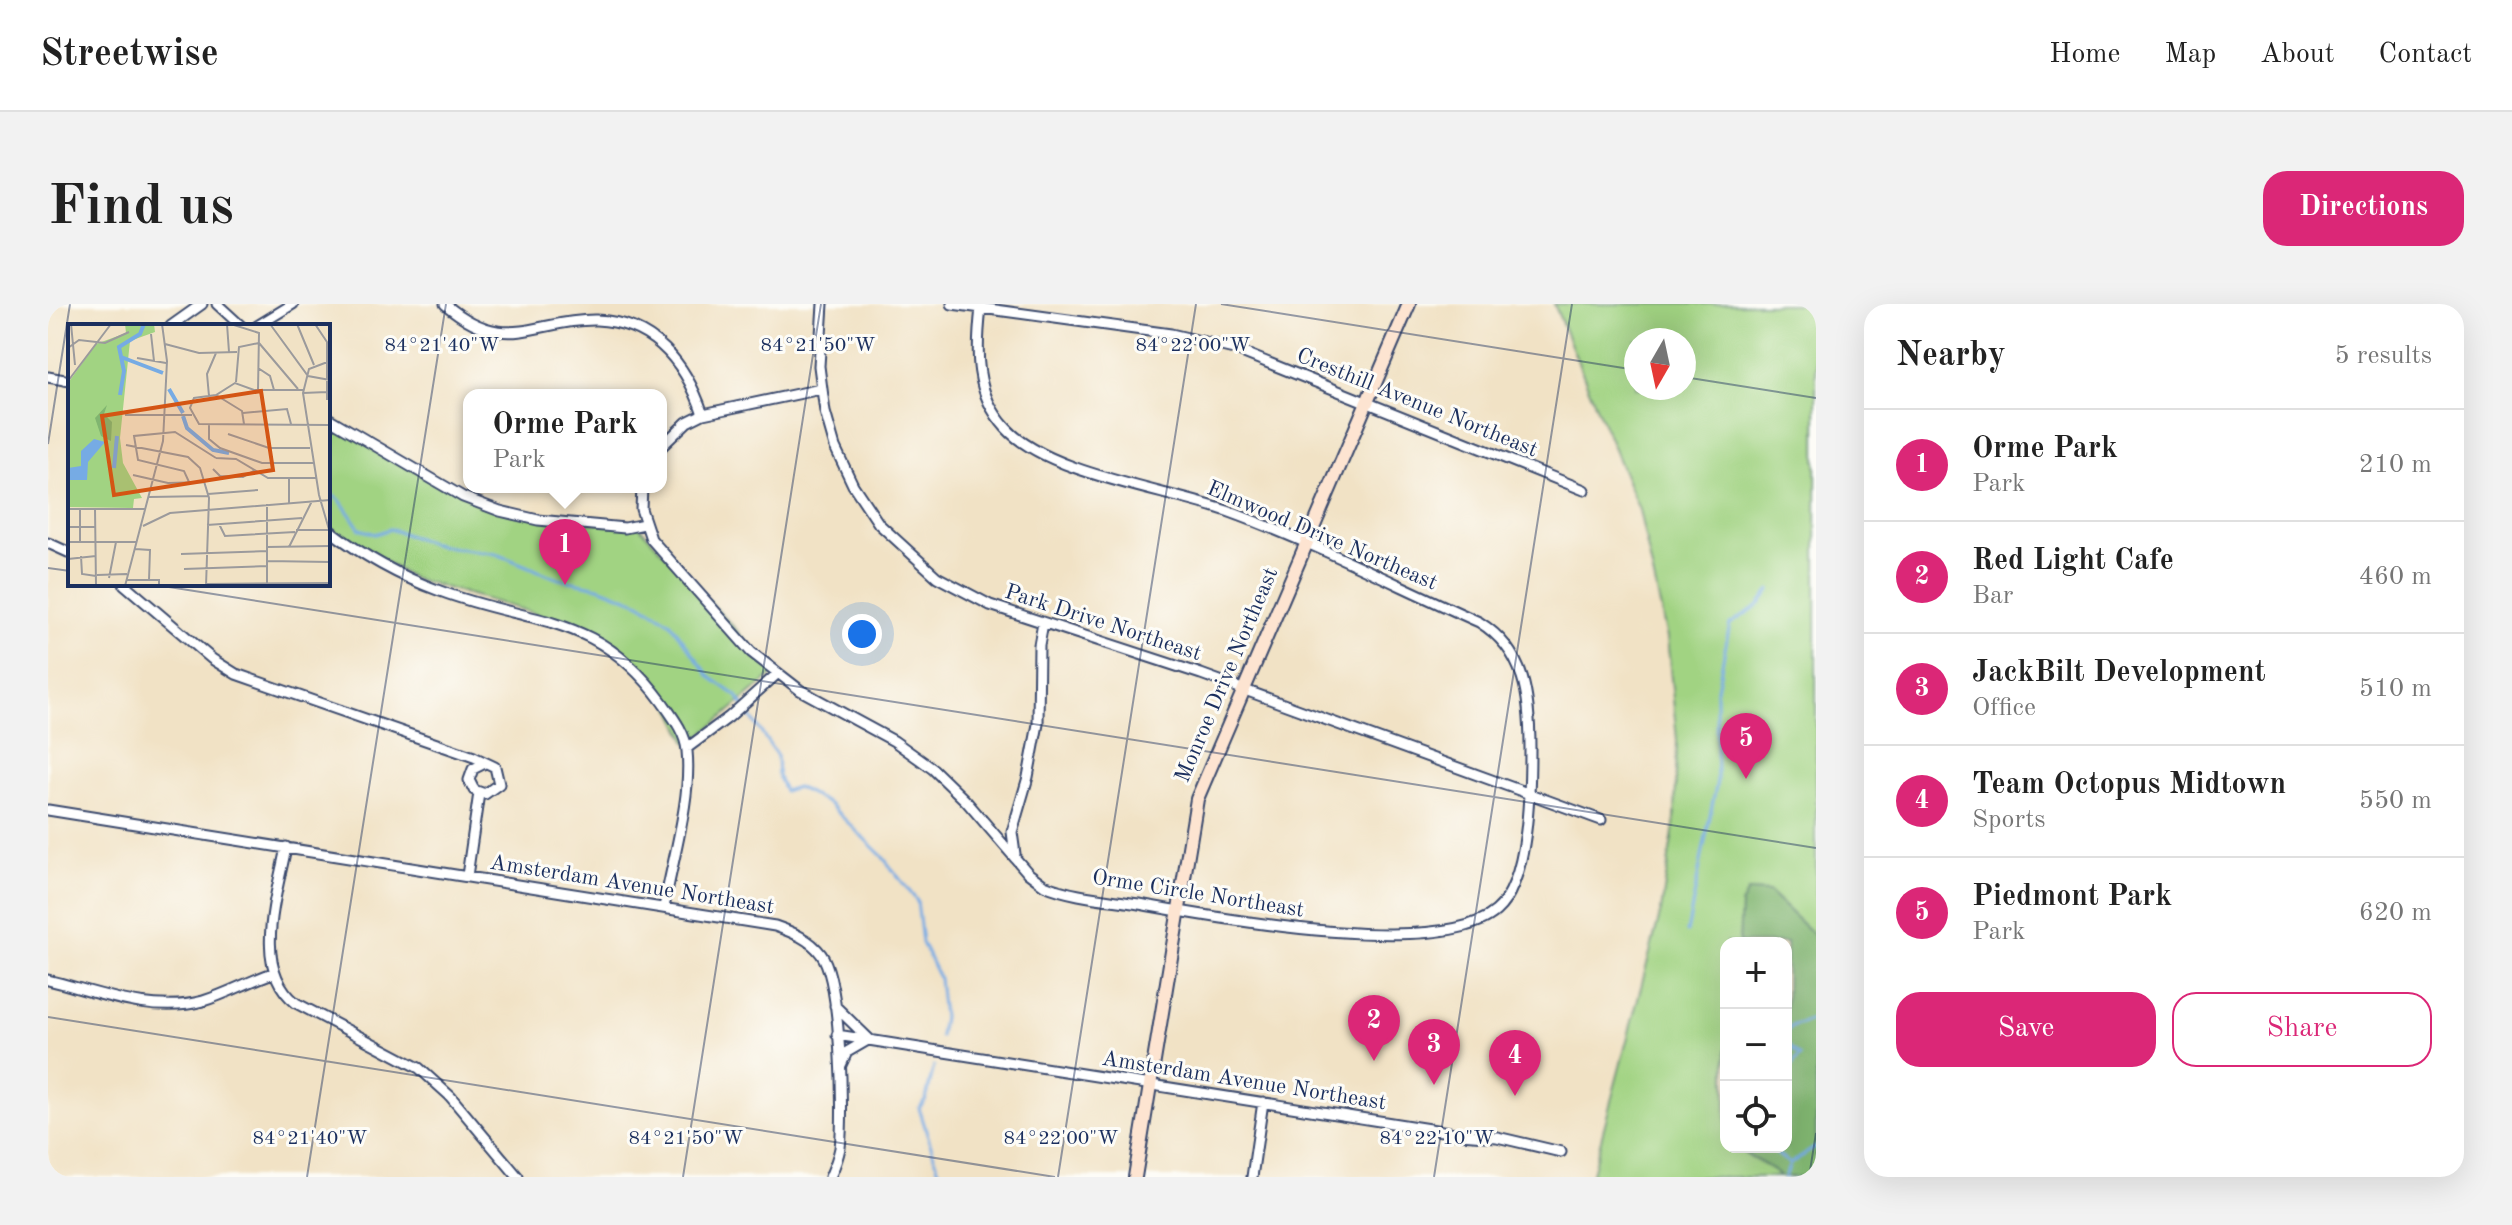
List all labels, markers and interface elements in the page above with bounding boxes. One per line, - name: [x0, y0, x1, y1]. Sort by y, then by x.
- text: Streetwise: [40, 36, 219, 74]
- text: Home: [2049, 41, 2120, 69]
- text: Map: [2164, 41, 2216, 69]
- text: About: [2260, 41, 2335, 69]
- text: Contact: [2379, 41, 2472, 69]
- button: Directions: [2263, 171, 2464, 246]
- text: Find us: [48, 180, 234, 236]
- inset map: [68, 324, 330, 586]
- north arrow: [1624, 328, 1696, 400]
- text: 84°21'40"W: [384, 336, 500, 356]
- text: 84°21'50"W: [760, 336, 876, 356]
- text: 84°22'00"W: [1135, 336, 1251, 356]
- text: Nearby: [1896, 339, 2006, 373]
- text: 5 results: [2334, 343, 2432, 369]
- street label: Cresthill Avenue Northeast: [1293, 344, 1541, 462]
- popup: [463, 389, 667, 493]
- text: Orme Park: [492, 410, 638, 440]
- text: Orme Park: [1972, 434, 2118, 464]
- text: Park: [492, 447, 546, 473]
- text: 1: [1914, 452, 1930, 478]
- text: 210 m: [2359, 452, 2432, 478]
- text: Park: [1972, 471, 2026, 497]
- street label: Elmwood Drive Northeast: [1204, 477, 1440, 595]
- pin: 1: [539, 519, 591, 585]
- text: Red Light Cafe: [1972, 546, 2174, 576]
- street label: Monroe Drive Northeast: [1172, 564, 1282, 786]
- text: 2: [1914, 564, 1930, 590]
- text: 460 m: [2359, 564, 2432, 590]
- street label: Park Drive Northeast: [1002, 581, 1204, 665]
- text: Bar: [1972, 583, 2013, 609]
- your location: [842, 614, 882, 654]
- text: JackBilt Development: [1972, 658, 2266, 688]
- text: 3: [1914, 676, 1930, 702]
- text: 510 m: [2359, 676, 2432, 702]
- text: Office: [1972, 695, 2036, 721]
- pin: 5: [1720, 713, 1772, 779]
- text: Team Octopus Midtown: [1972, 770, 2286, 800]
- text: 4: [1914, 788, 1930, 814]
- text: 550 m: [2359, 788, 2432, 814]
- text: Sports: [1972, 807, 2046, 833]
- street label: Amsterdam Avenue Northeast: [488, 852, 776, 918]
- street label: Orme Circle Northeast: [1090, 866, 1306, 922]
- text: Piedmont Park: [1972, 882, 2172, 912]
- text: 5: [1914, 900, 1930, 926]
- text: 620 m: [2359, 900, 2432, 926]
- text: Park: [1972, 919, 2026, 945]
- map controls: [1720, 937, 1792, 1153]
- button: +: [1720, 937, 1792, 1009]
- button: Save: [1896, 992, 2156, 1067]
- button: Share: [2172, 992, 2432, 1067]
- pin: 2: [1348, 995, 1400, 1061]
- button: −: [1720, 1009, 1792, 1081]
- pin: 3: [1408, 1019, 1460, 1085]
- pin: 4: [1489, 1030, 1541, 1096]
- street label: Amsterdam Avenue Northeast: [1100, 1048, 1388, 1114]
- button: locate: [1720, 1081, 1792, 1153]
- text: 84°21'40"W: [252, 1129, 368, 1149]
- text: 84°21'50"W: [628, 1129, 744, 1149]
- text: 84°22'00"W: [1003, 1129, 1119, 1149]
- text: 84°22'10"W: [1379, 1129, 1495, 1149]

